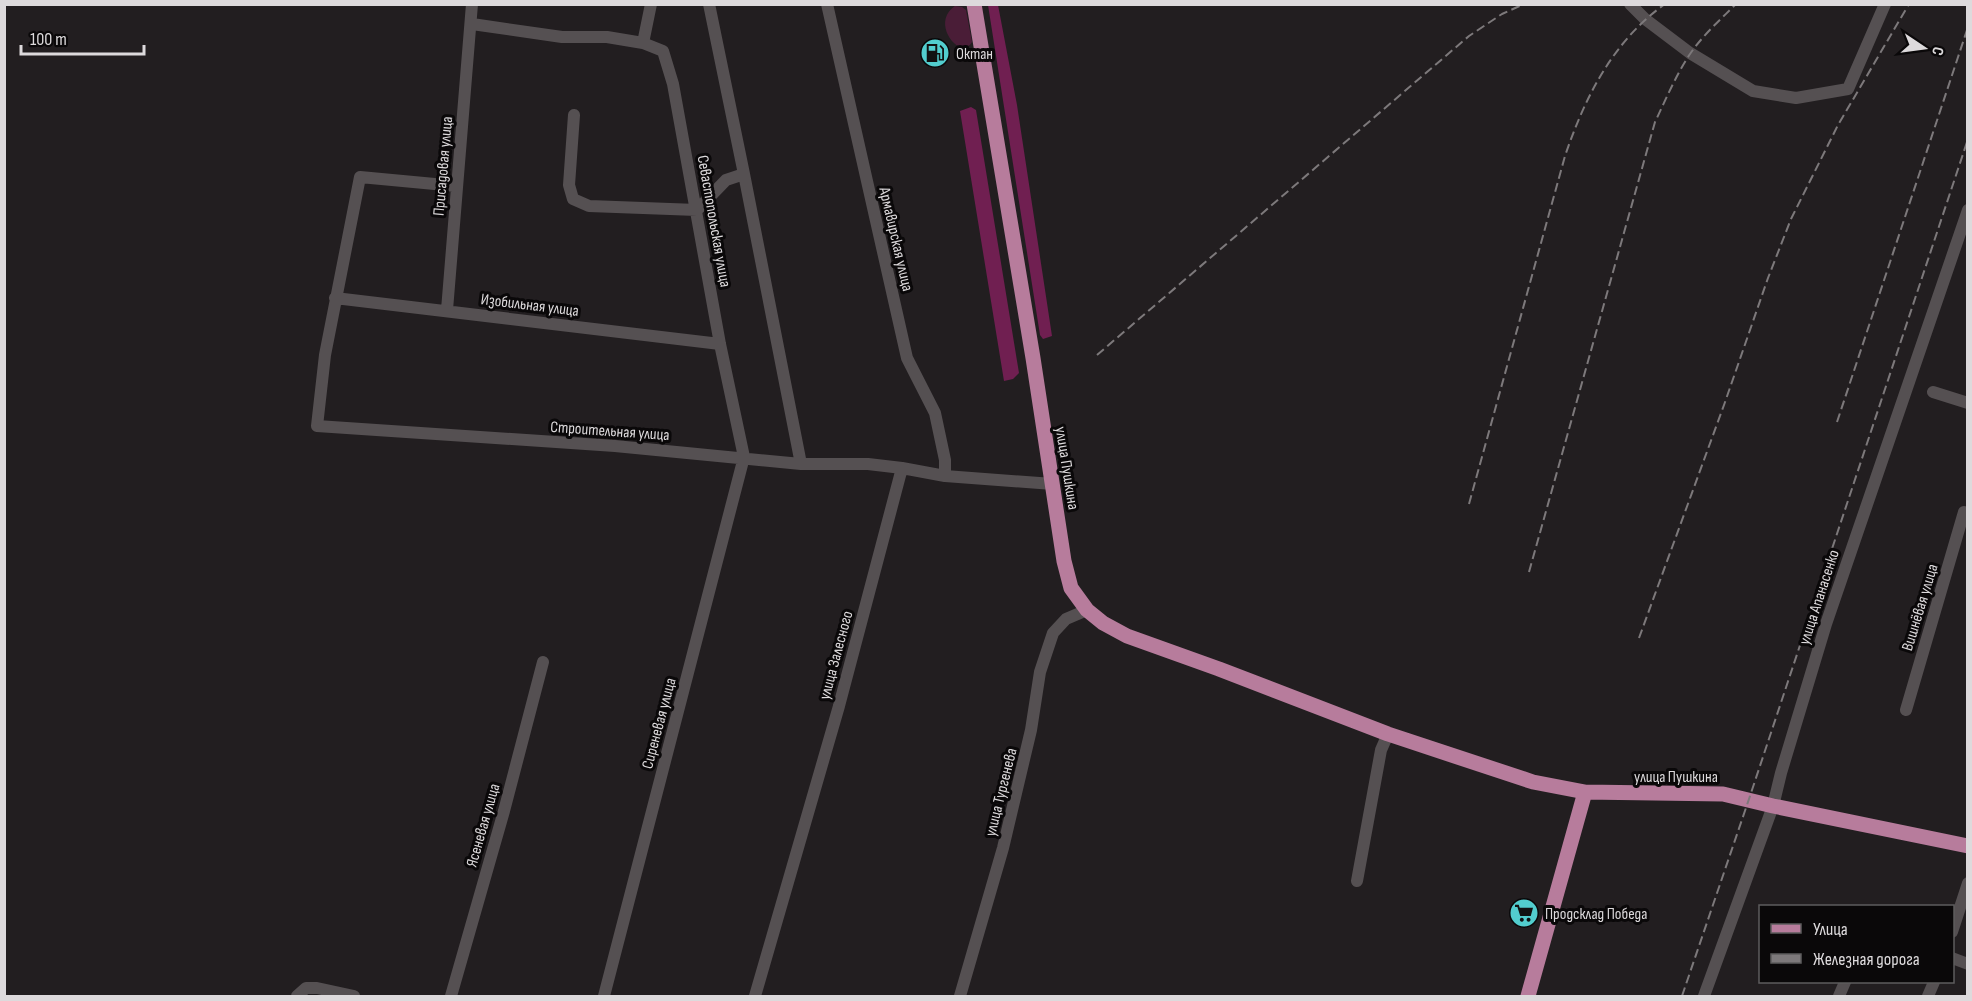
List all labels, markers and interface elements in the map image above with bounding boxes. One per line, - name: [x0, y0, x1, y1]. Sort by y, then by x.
- scale bar: [21, 18, 144, 56]
- north arrow: [1894, 18, 1954, 78]
- text: 100 m: [30, 29, 67, 50]
- fuel station icon: Октан: [919, 37, 951, 69]
- place label: Октан: [956, 45, 993, 64]
- text: С: [1927, 45, 1947, 57]
- street label: Присадовая улица: [430, 116, 457, 217]
- street label: Севастопольская улица: [693, 154, 734, 289]
- street label: Армавирская улица: [874, 184, 917, 293]
- street label: Изобильная улица: [480, 290, 580, 321]
- street label: Строительная улица: [550, 418, 670, 445]
- street label: улица Пушкина: [1051, 425, 1082, 511]
- street label: улица Апанасенко: [1795, 548, 1844, 647]
- street label: Вишнёвая улица: [1898, 562, 1943, 653]
- street label: улица Залесного: [815, 609, 857, 702]
- street label: Сиреневая улица: [638, 676, 681, 771]
- street label: улица Тургенева: [981, 746, 1022, 839]
- street label: улица Пушкина: [1634, 768, 1718, 787]
- street label: Ясеневая улица: [462, 781, 504, 869]
- supermarket icon: Продсклад Победа: [1508, 897, 1540, 929]
- place label: Продсклад Победа: [1545, 905, 1647, 924]
- legend: [1759, 905, 1954, 983]
- text: Улица: [1813, 919, 1848, 940]
- text: Железная дорога: [1813, 949, 1920, 970]

